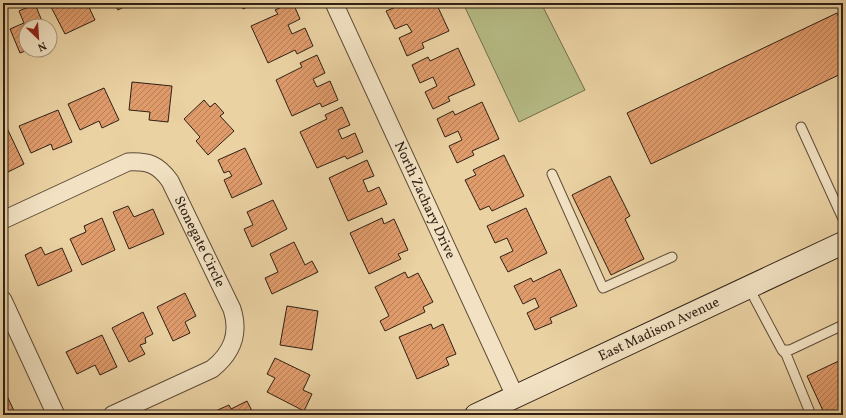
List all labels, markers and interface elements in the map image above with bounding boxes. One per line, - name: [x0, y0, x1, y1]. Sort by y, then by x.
- north arrow: [18, 18, 58, 58]
- text: N: [35, 37, 48, 54]
- street label: North Zachary Drive: [390, 138, 460, 262]
- street label: Stonegate Circle: [169, 193, 230, 291]
- street label: East Madison Avenue: [595, 293, 723, 366]

